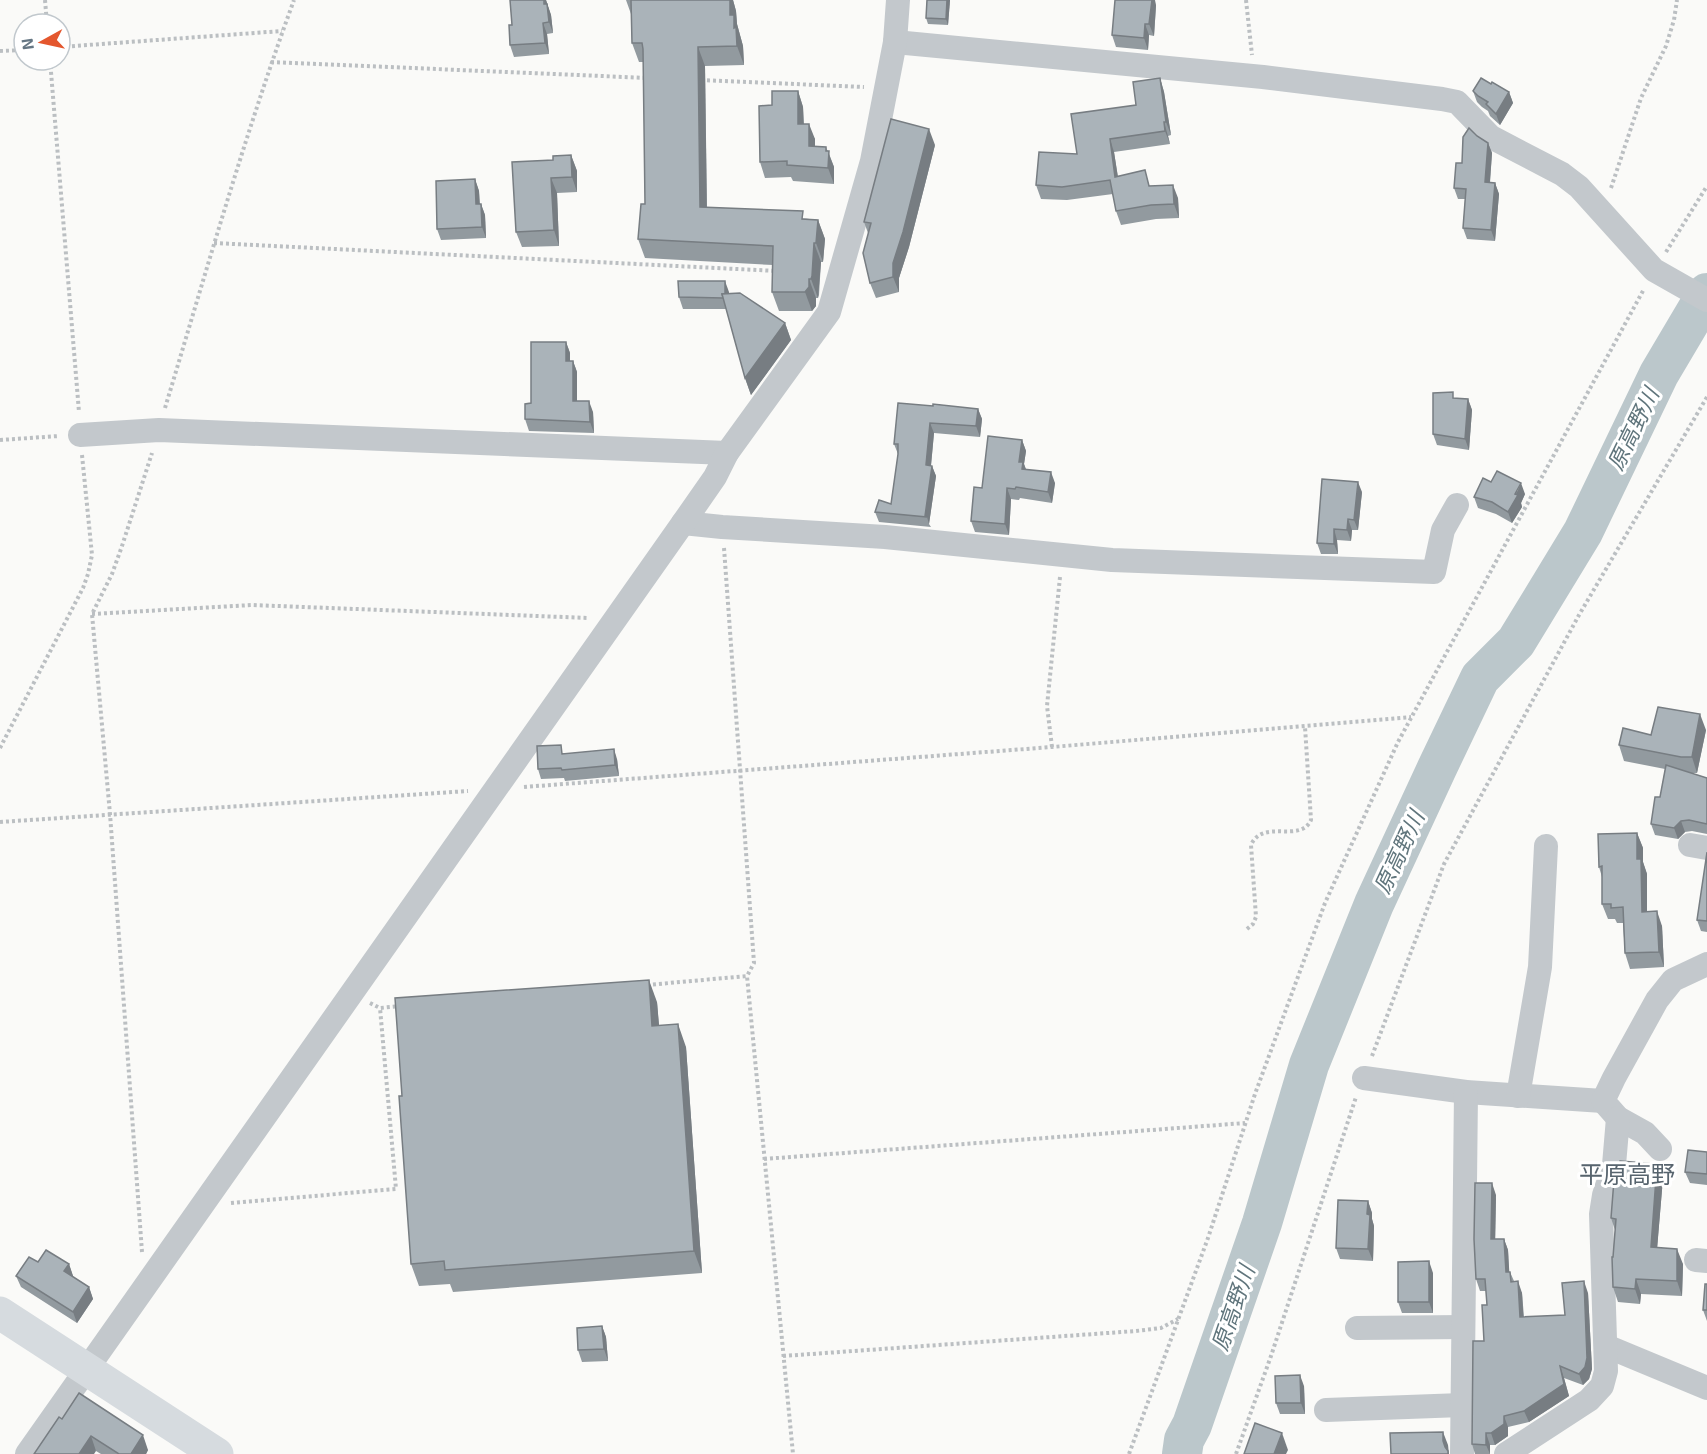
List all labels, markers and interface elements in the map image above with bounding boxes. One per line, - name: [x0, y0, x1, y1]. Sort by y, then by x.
- north arrow: [12, 12, 72, 72]
- text: N: [16, 37, 37, 51]
- water label: 原高野川: [1601, 382, 1664, 474]
- water label: 原高野川: [1368, 804, 1429, 897]
- district label: 平原高野: [1579, 1159, 1675, 1188]
- water label: 原高野川: [1205, 1260, 1259, 1354]

